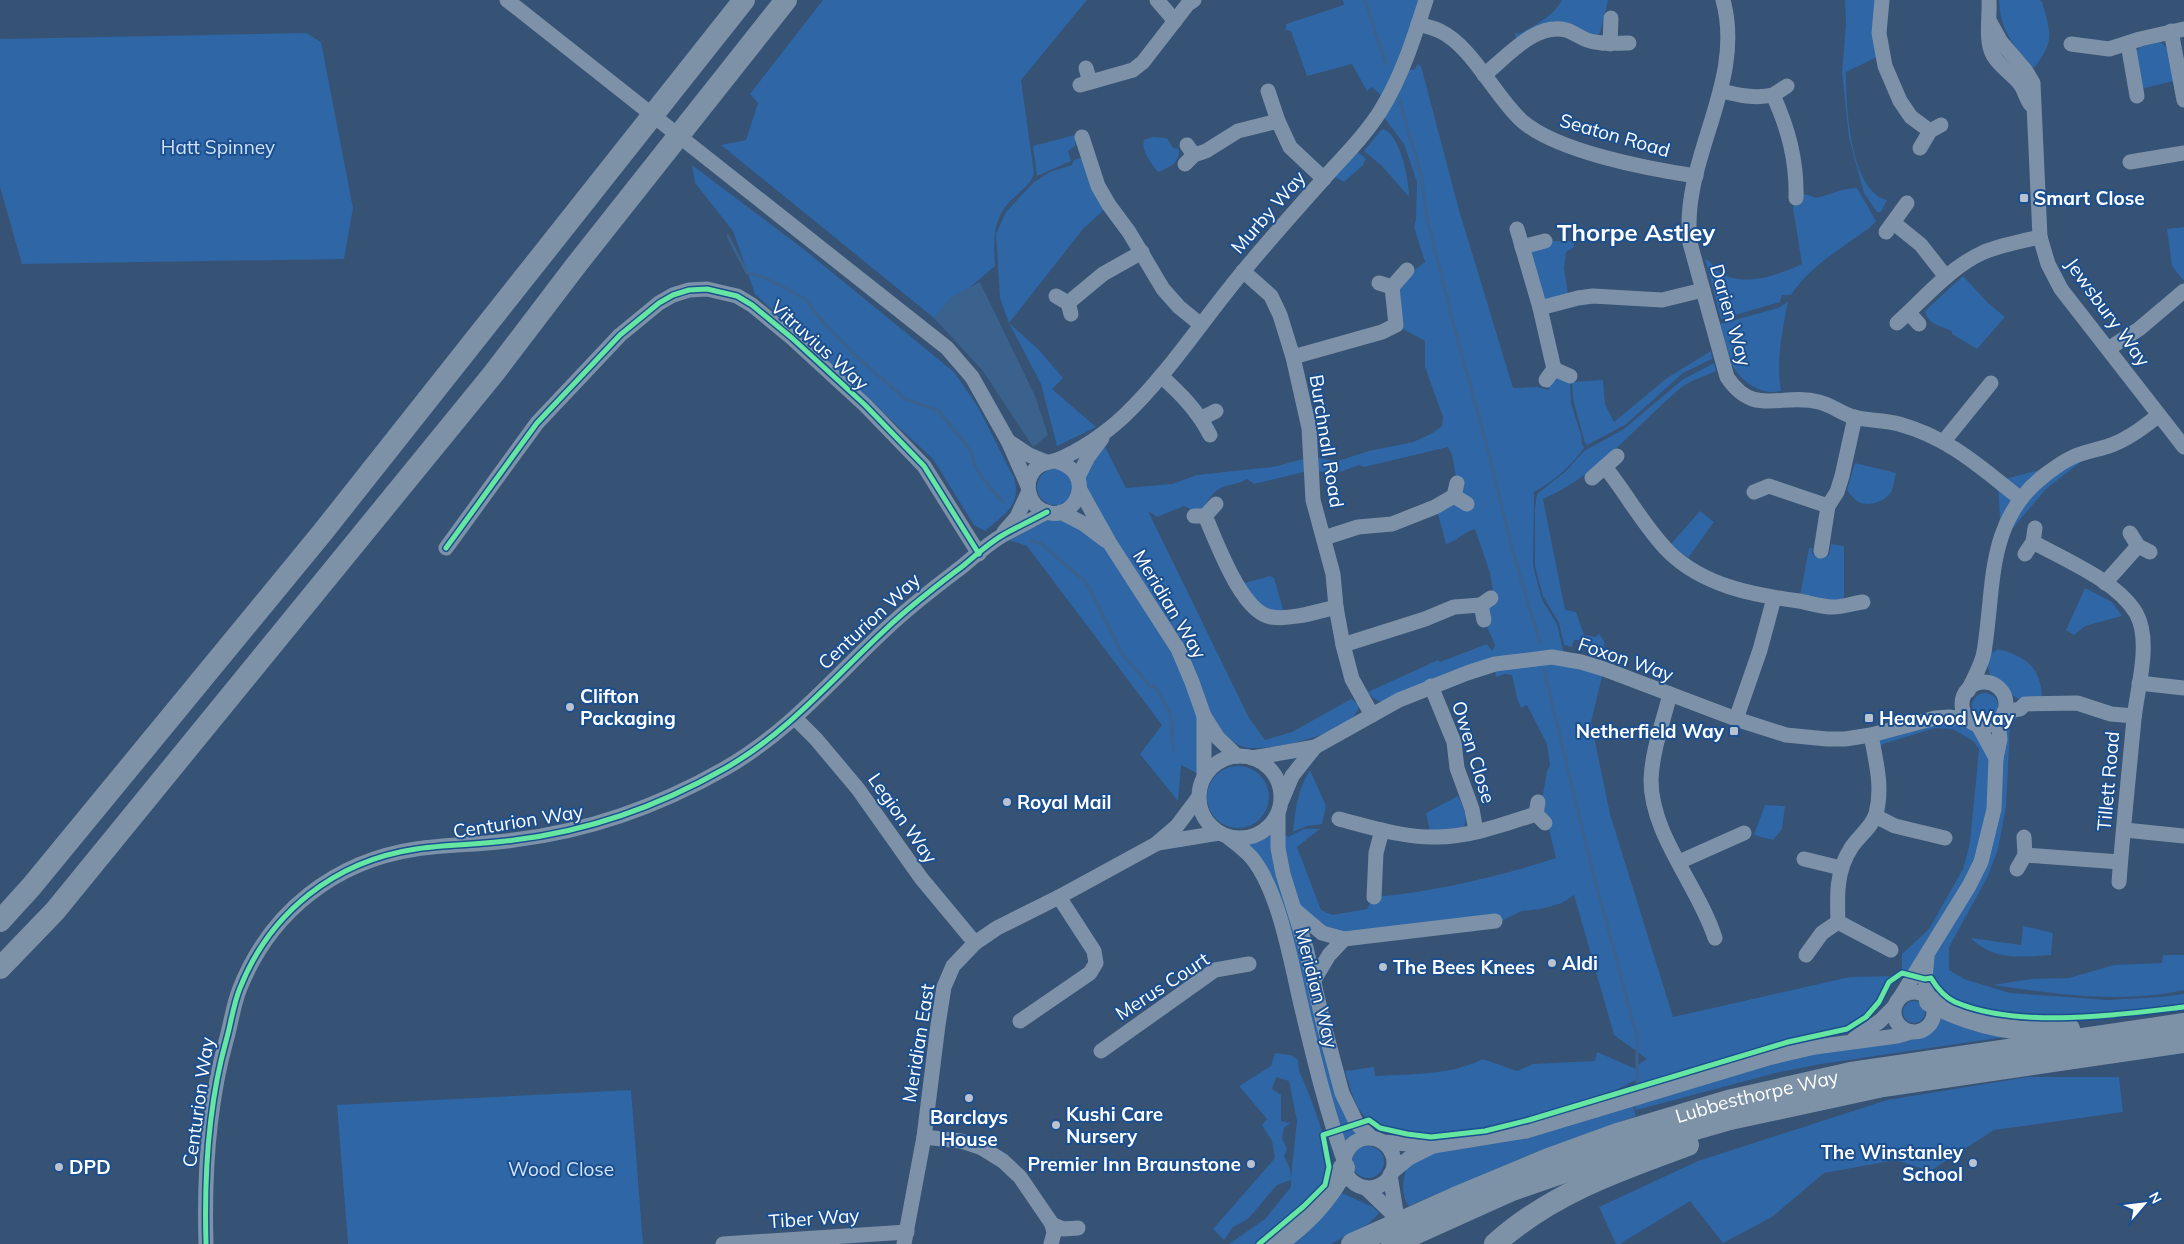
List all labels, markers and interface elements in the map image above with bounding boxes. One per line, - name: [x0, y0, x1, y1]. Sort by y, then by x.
- street label: Seaton Road: [1557, 108, 1673, 162]
- park label: Hatt Spinney: [161, 135, 275, 159]
- street label: Murby Way: [1226, 166, 1310, 258]
- place label: Smart Close: [2034, 186, 2145, 210]
- marker: Smart Close: [2018, 192, 2030, 204]
- district label: Thorpe Astley: [1557, 217, 1716, 247]
- street label: Jewsbury Way: [2061, 253, 2155, 371]
- street label: Darien Way: [1705, 261, 1757, 369]
- street label: Vitruvius Way: [766, 295, 874, 395]
- street label: Burchnall Road: [1305, 373, 1349, 509]
- street label: Meridian Way: [1128, 545, 1212, 663]
- street label: Centurion Way: [813, 567, 925, 675]
- street label: Foxon Way: [1575, 631, 1677, 687]
- place label: Clifton Packaging: [580, 684, 676, 730]
- street label: Owen Close: [1447, 698, 1501, 806]
- marker: Clifton Packaging: [564, 701, 576, 713]
- place label: Heawood Way: [1879, 706, 2015, 730]
- marker: Heawood Way: [1863, 712, 1875, 724]
- place label: Netherfield Way: [1576, 719, 1725, 743]
- marker: Netherfield Way: [1728, 725, 1740, 737]
- street label: Tillett Road: [2092, 730, 2124, 832]
- street label: Legion Way: [863, 768, 943, 868]
- place label: Royal Mail: [1017, 790, 1111, 814]
- marker: Royal Mail: [1001, 796, 1013, 808]
- street label: Centurion Way: [451, 799, 585, 843]
- street label: Meridian Way: [1290, 925, 1344, 1051]
- street label: Merus Court: [1111, 947, 1214, 1025]
- place label: Aldi: [1562, 951, 1598, 975]
- place label: The Bees Knees: [1393, 955, 1535, 979]
- marker: Aldi: [1546, 957, 1558, 969]
- marker: The Bees Knees: [1377, 961, 1389, 973]
- street label: Meridian East: [897, 982, 939, 1104]
- street label: Centurion Way: [177, 1035, 219, 1169]
- street label: Lubbesthorpe Way: [1672, 1064, 1841, 1128]
- marker: Barclays House: [963, 1092, 975, 1104]
- place label: Kushi Care Nursery: [1066, 1102, 1163, 1148]
- place label: Barclays House: [930, 1105, 1008, 1151]
- marker: Kushi Care Nursery: [1050, 1119, 1062, 1131]
- place label: The Winstanley School: [1821, 1140, 1964, 1186]
- place label: Premier Inn Braunstone: [1027, 1152, 1241, 1176]
- place label: DPD: [69, 1155, 111, 1179]
- park label: Wood Close: [508, 1157, 614, 1181]
- marker: The Winstanley School: [1967, 1157, 1979, 1169]
- marker: Premier Inn Braunstone: [1245, 1158, 1257, 1170]
- marker: DPD: [53, 1161, 65, 1173]
- north arrow: [2119, 1179, 2169, 1229]
- text: N: [2145, 1189, 2166, 1207]
- street label: Tiber Way: [768, 1203, 860, 1233]

